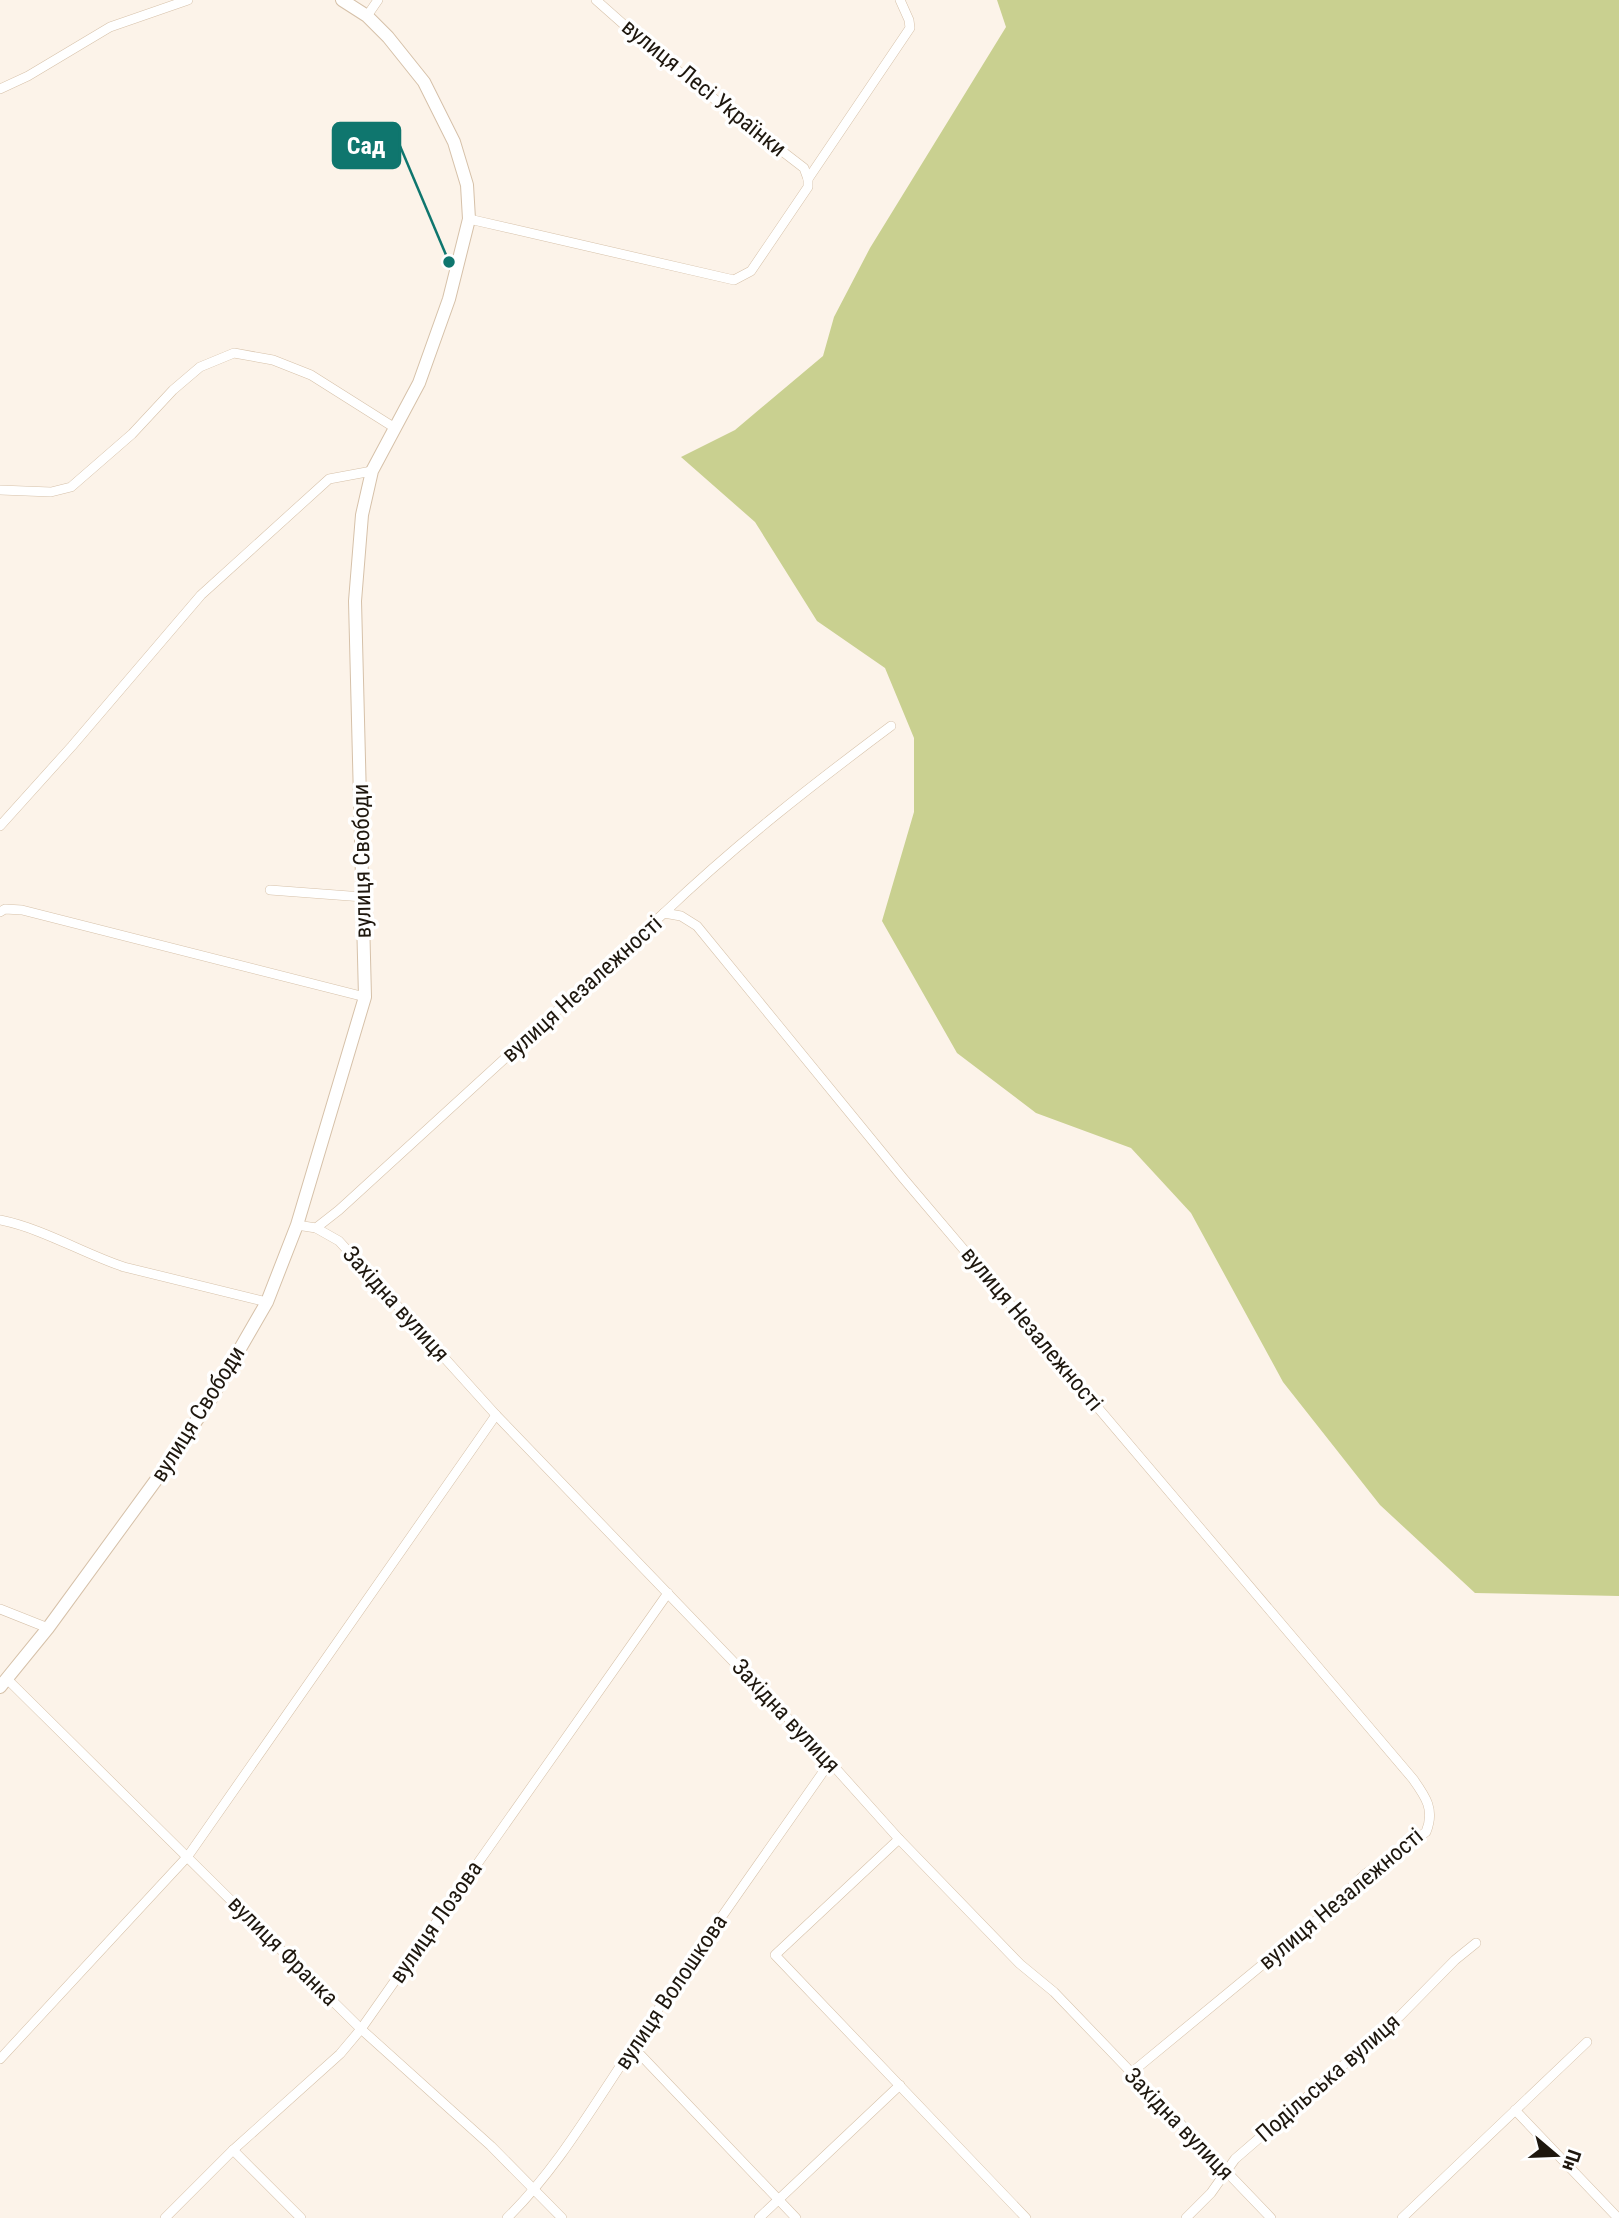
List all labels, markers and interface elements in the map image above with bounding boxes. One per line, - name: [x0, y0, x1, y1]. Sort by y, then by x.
- street label: вулиця Лесі Українки: [616, 13, 792, 163]
- callout: Сад: [333, 123, 400, 168]
- text: Сад: [347, 132, 386, 160]
- street label: вулиця Свободи: [347, 783, 377, 939]
- street label: вулиця Незалежності: [497, 910, 667, 1068]
- street label: Західна вулиця: [337, 1241, 455, 1367]
- street label: вулиця Незалежності: [956, 1242, 1108, 1416]
- street label: вулиця Свободи: [146, 1341, 250, 1487]
- street label: Західна вулиця: [726, 1653, 846, 1779]
- street label: вулиця Незалежності: [1254, 1823, 1428, 1975]
- street label: вулиця Лозова: [384, 1856, 488, 1988]
- street label: вулиця Франка: [222, 1890, 344, 2012]
- street label: вулиця Волошкова: [609, 1909, 733, 2075]
- street label: Подільська вулиця: [1251, 2008, 1405, 2148]
- street label: Західна вулиця: [1119, 2062, 1239, 2186]
- north arrow: [1521, 2120, 1591, 2190]
- text: Пн: [1557, 2147, 1586, 2174]

